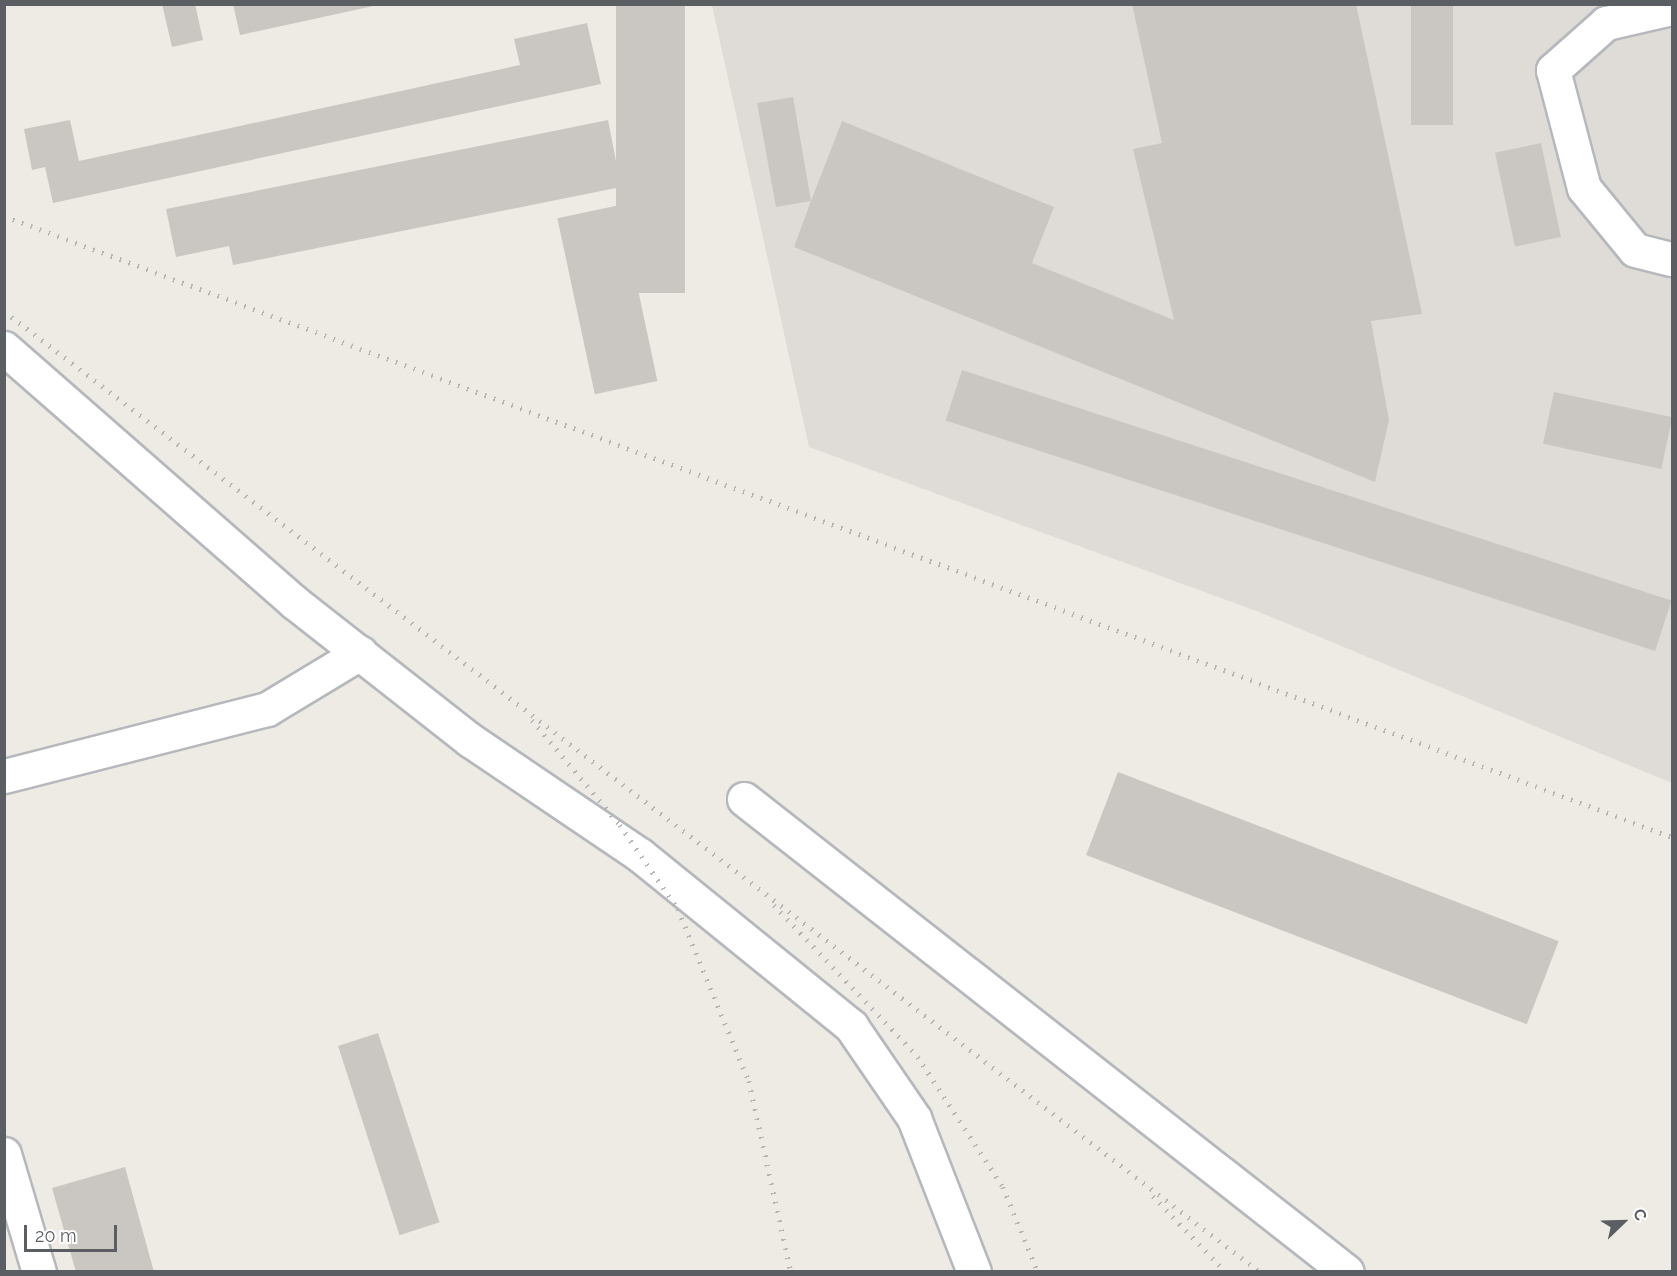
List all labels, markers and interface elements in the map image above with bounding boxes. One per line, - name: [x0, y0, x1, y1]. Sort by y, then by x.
- north arrow: [1593, 1192, 1653, 1252]
- text: С: [1629, 1206, 1651, 1224]
- scale bar: [27, 1213, 120, 1251]
- text: 20 m: [35, 1225, 77, 1246]

